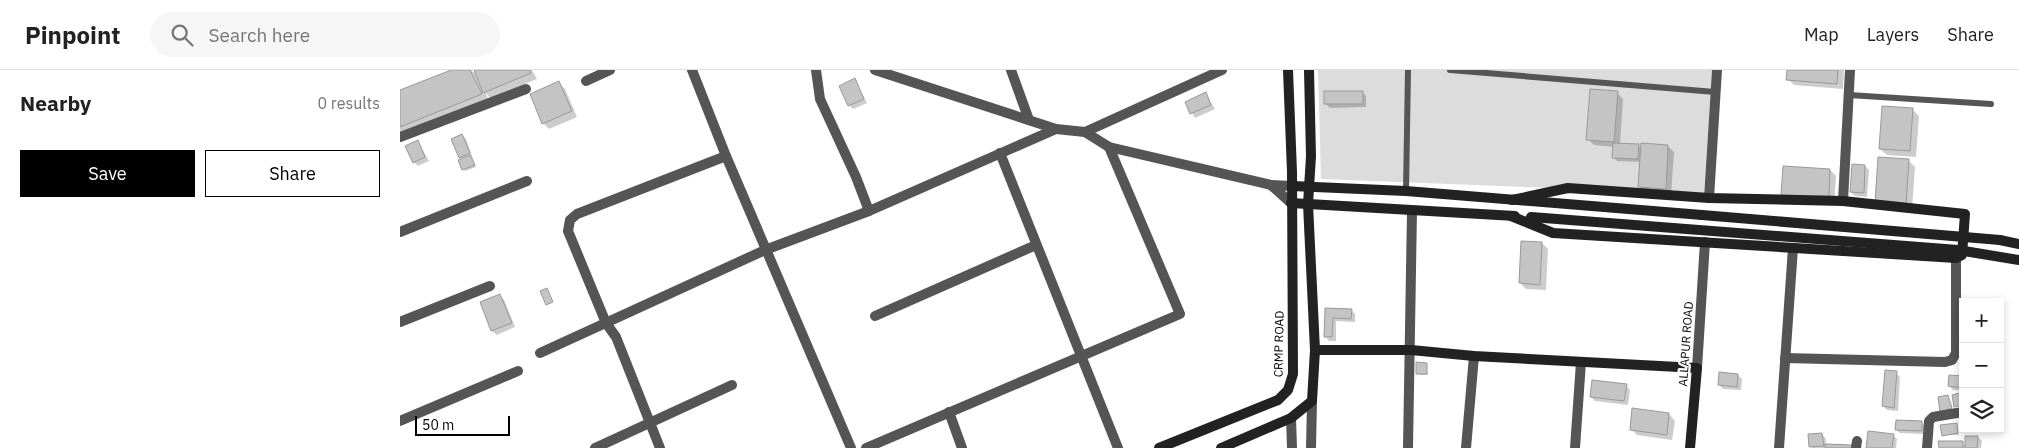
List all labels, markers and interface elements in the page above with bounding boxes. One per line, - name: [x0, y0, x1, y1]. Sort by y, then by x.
- search box: [150, 12, 500, 57]
- text: Pinpoint: [25, 19, 120, 51]
- icon: search: [168, 21, 196, 49]
- text: Search here: [208, 23, 310, 47]
- text: Map: [1804, 23, 1839, 46]
- text: Layers: [1867, 23, 1919, 46]
- text: Share: [1947, 23, 1994, 46]
- text: Nearby: [20, 89, 91, 117]
- text: 0 results: [317, 93, 380, 113]
- button: Save: [20, 150, 195, 197]
- button: Share: [205, 150, 380, 197]
- map controls: [1959, 298, 2004, 433]
- button: +: [1959, 298, 2004, 343]
- street label: ALLAPUR ROAD: [1675, 301, 1696, 387]
- street label: CRMP ROAD: [1270, 311, 1287, 377]
- button: −: [1959, 343, 2004, 388]
- button: layers: [1959, 388, 2004, 433]
- scale bar: [415, 413, 510, 436]
- text: 50 m: [422, 416, 454, 434]

